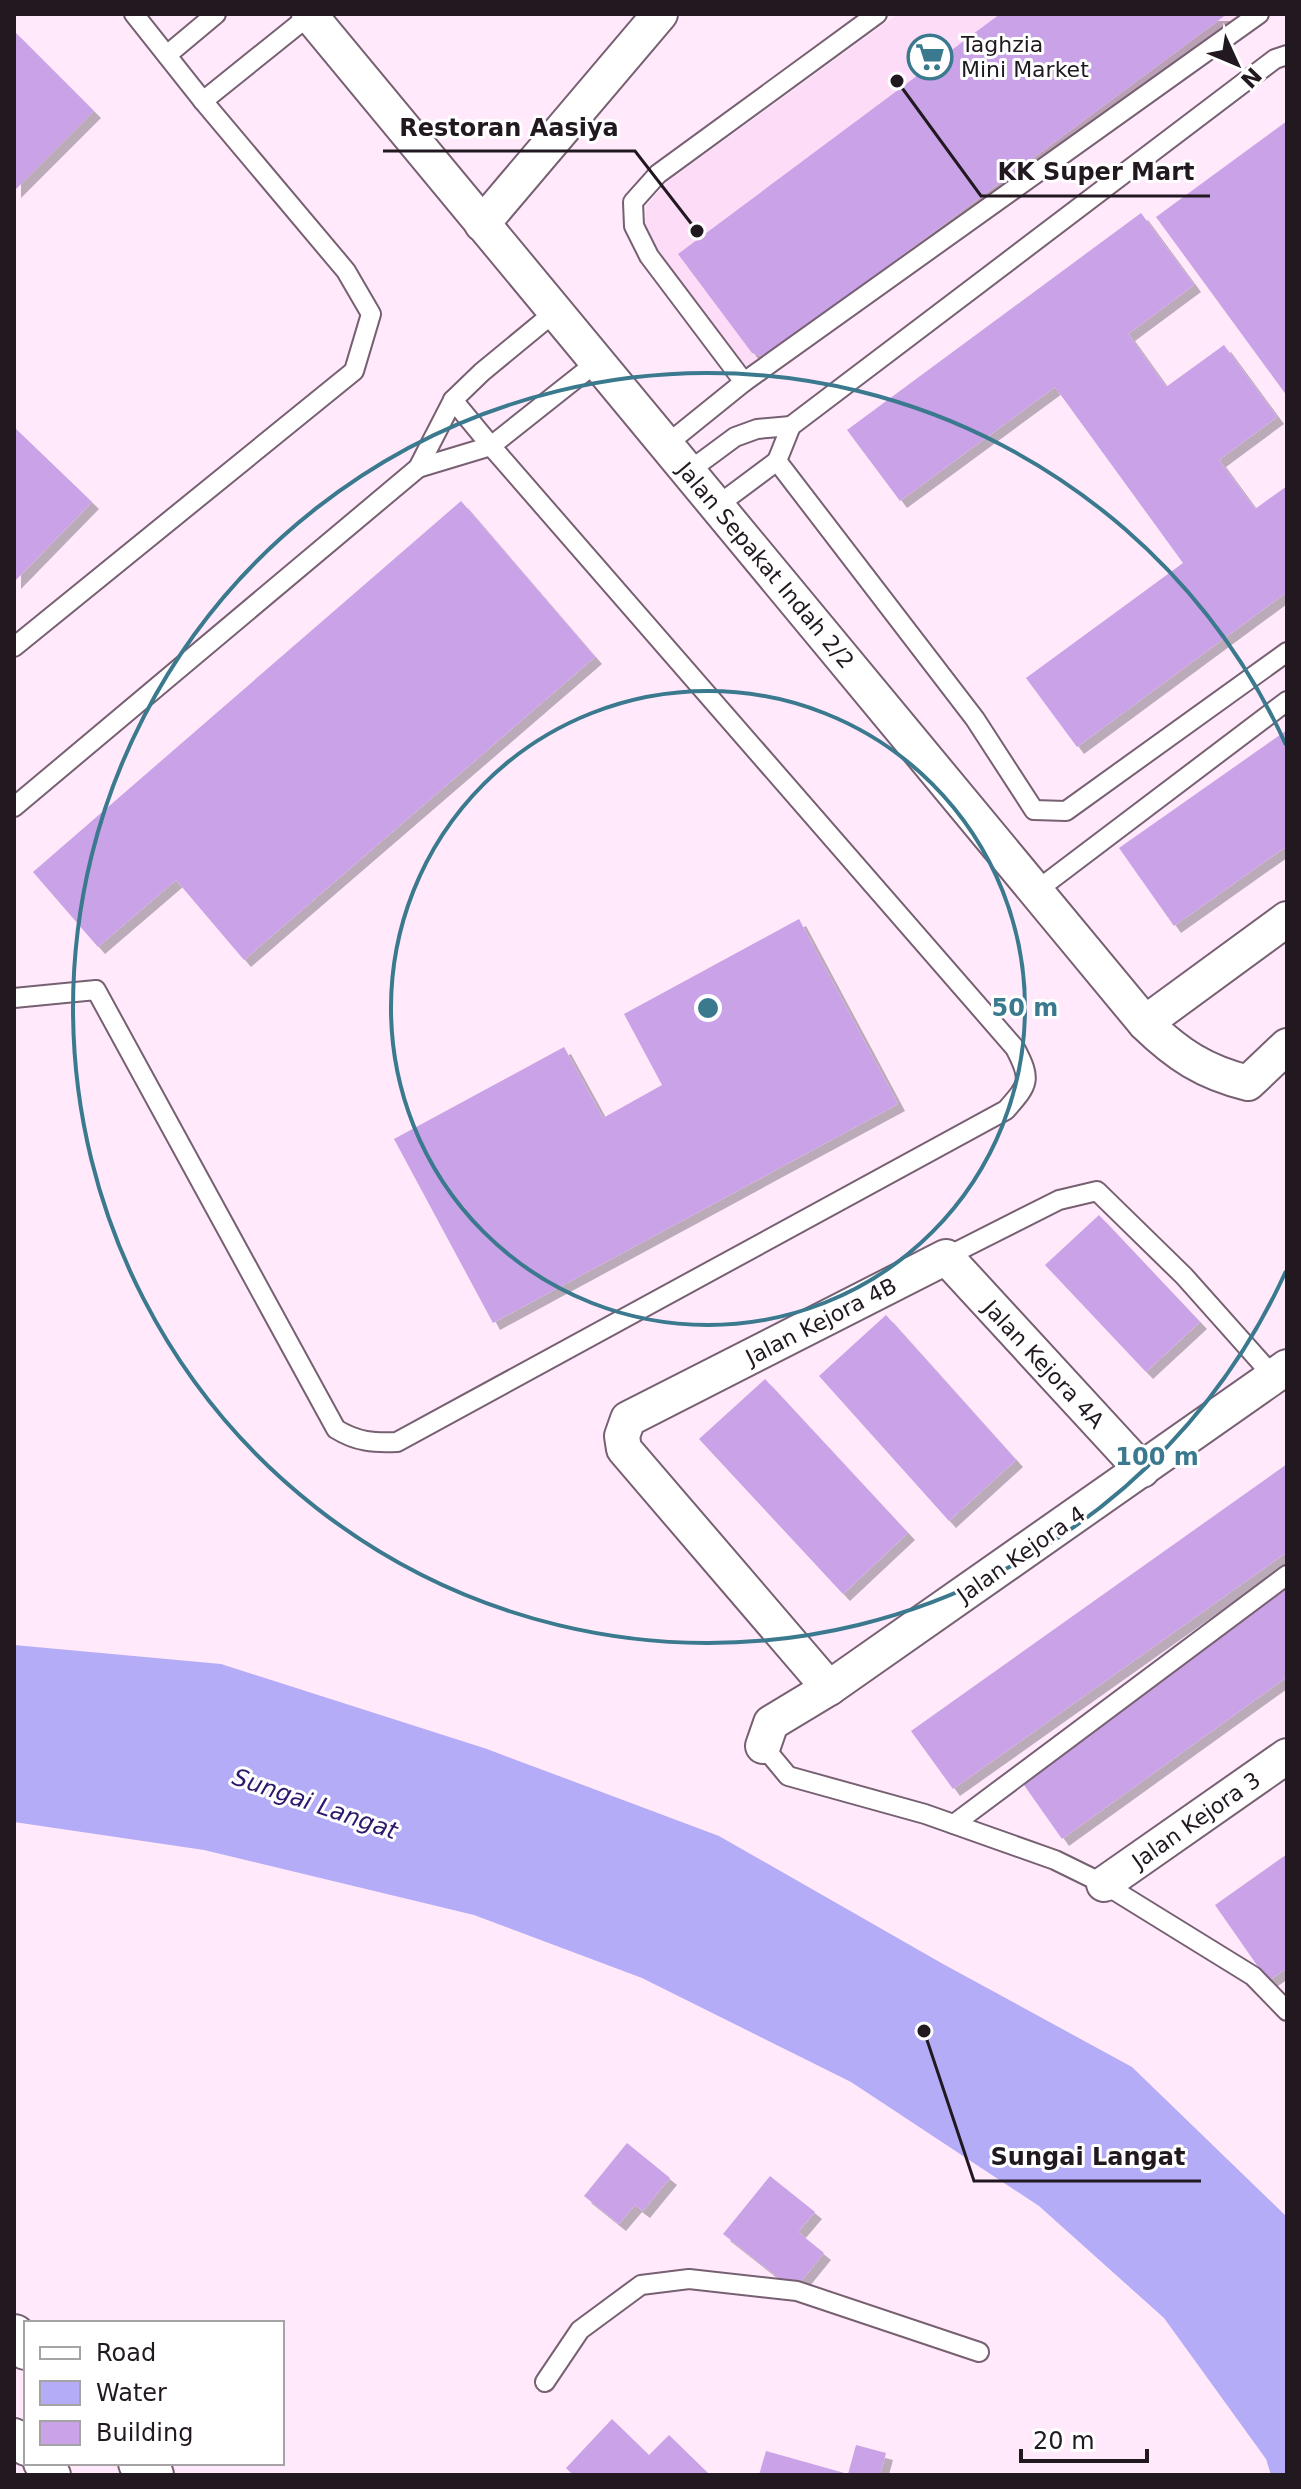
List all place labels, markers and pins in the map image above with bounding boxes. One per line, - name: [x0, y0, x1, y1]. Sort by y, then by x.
- place label: Taghzia Mini Market: [960, 32, 1089, 82]
- supermarket icon: Taghzia Mini Market: [906, 33, 954, 81]
- callout: Restoran Aasiya: [383, 103, 635, 151]
- callout: KK Super Mart: [981, 148, 1210, 196]
- centre of rings: [694, 994, 722, 1022]
- callout: Sungai Langat: [974, 2133, 1201, 2181]

